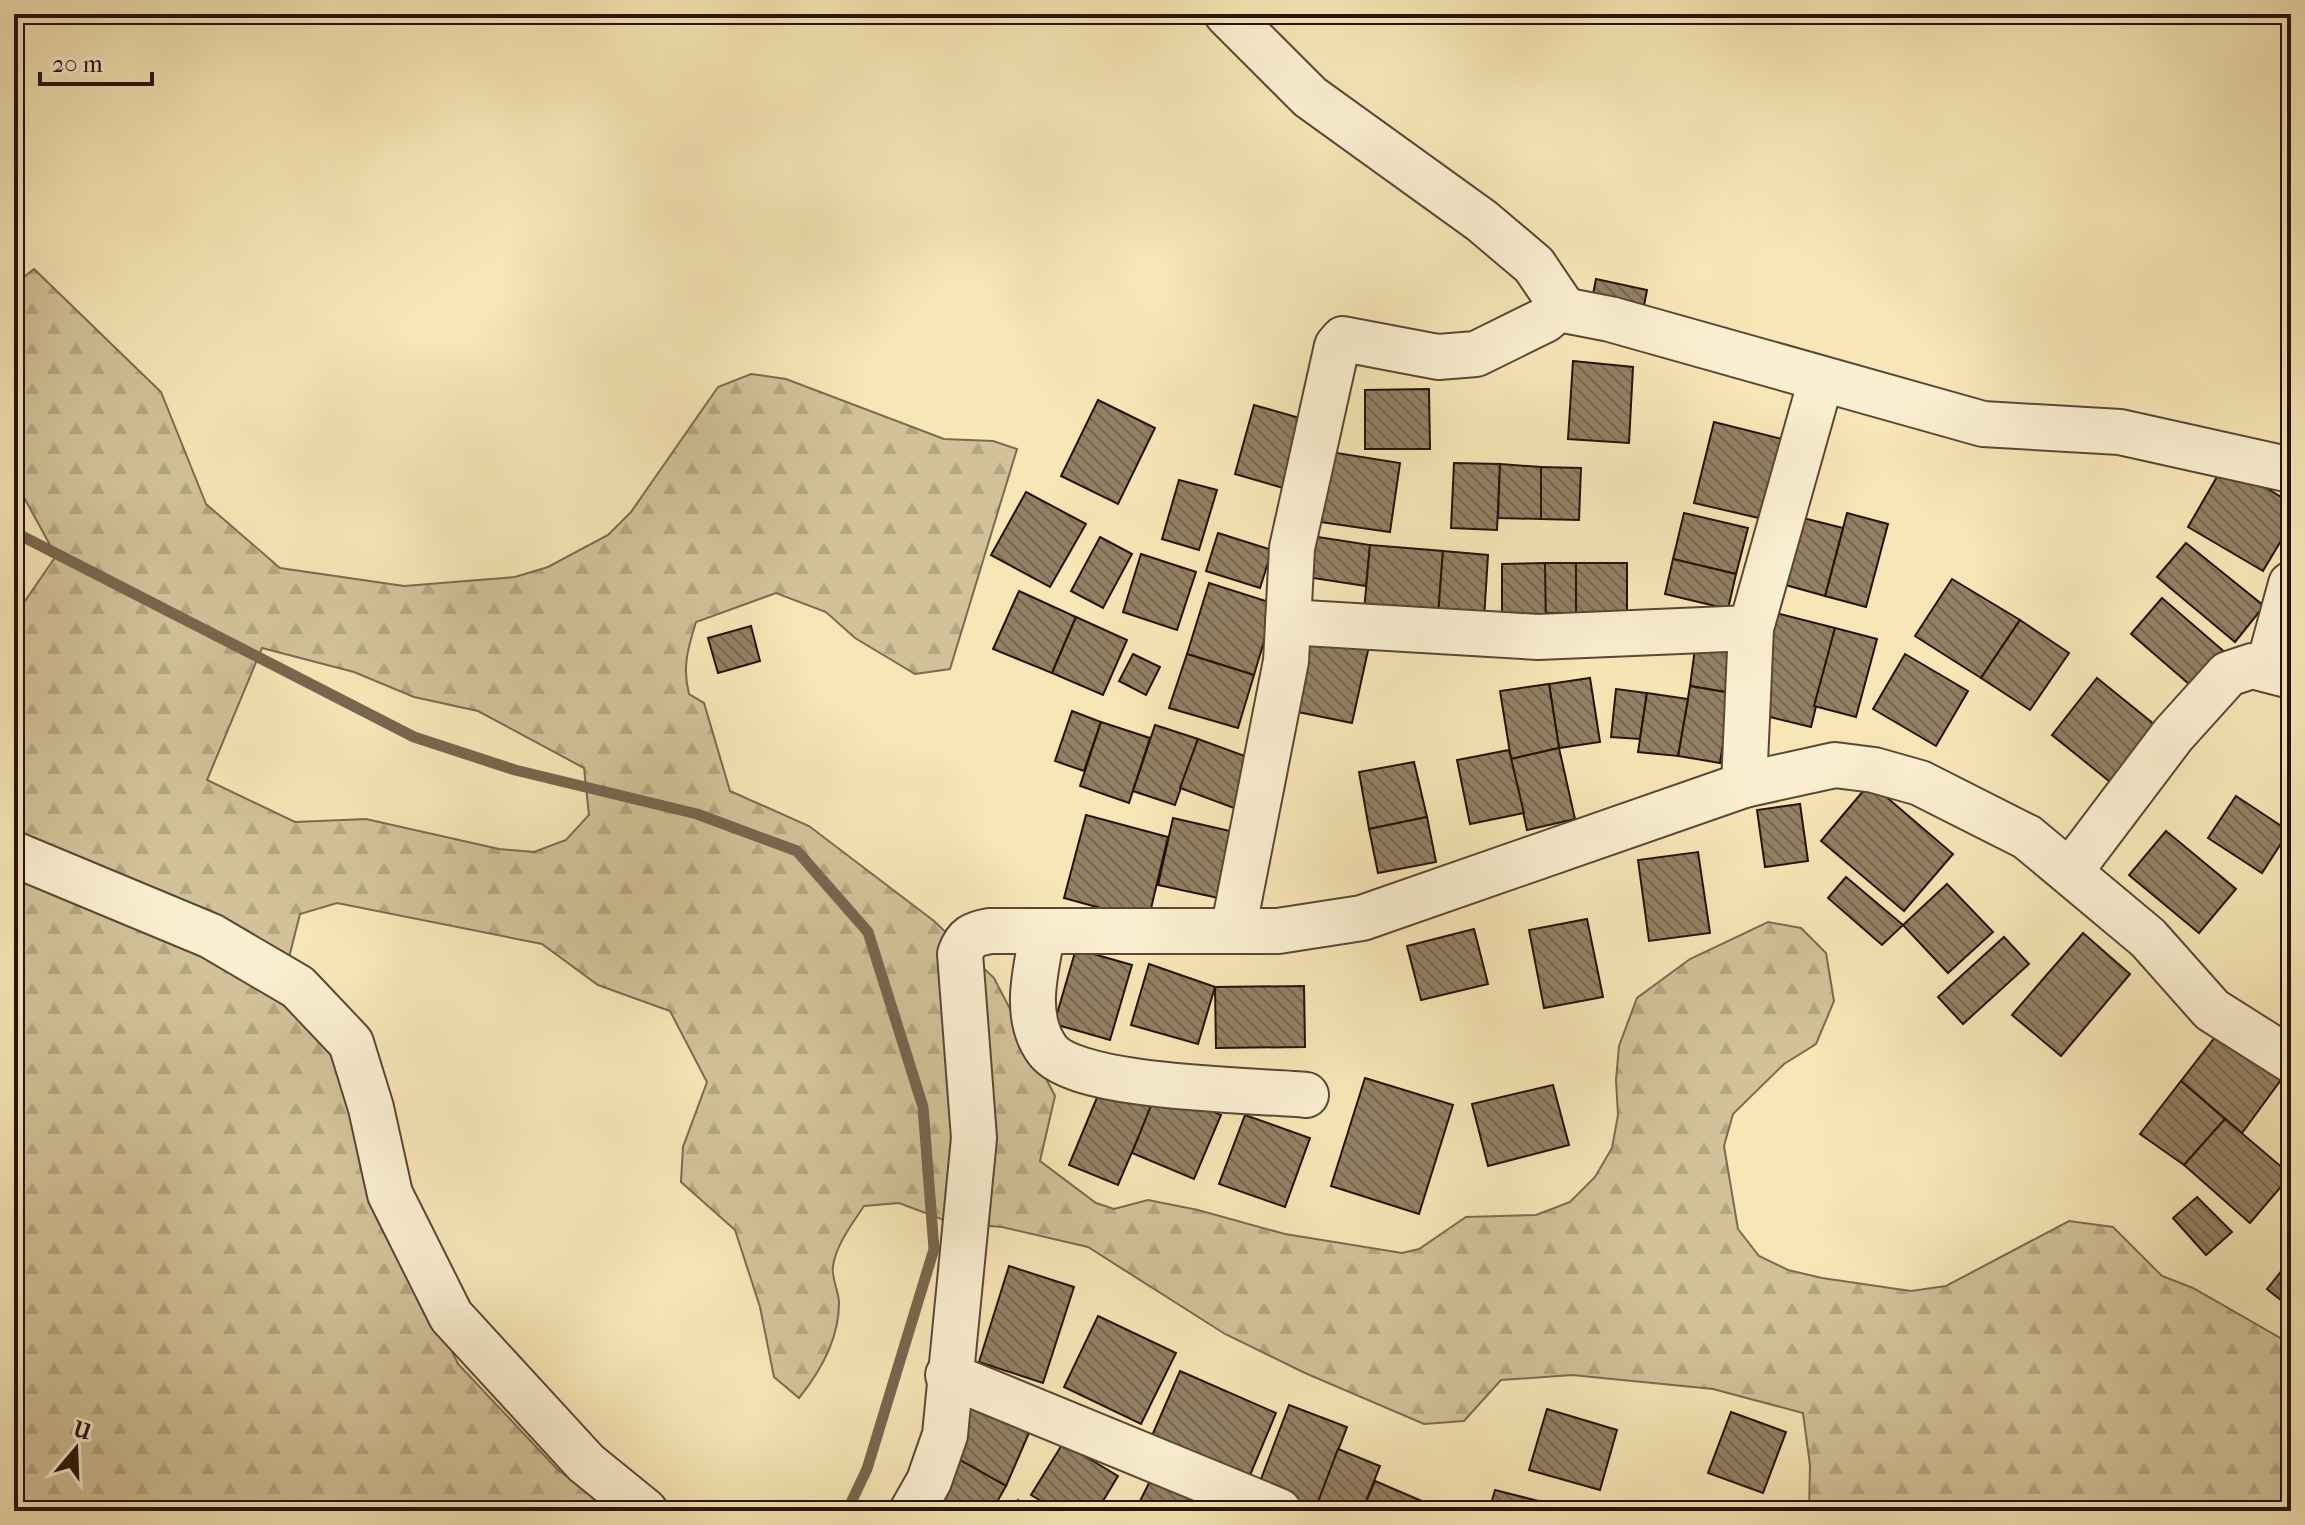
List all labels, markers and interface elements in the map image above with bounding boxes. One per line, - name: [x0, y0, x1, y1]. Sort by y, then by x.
- scale bar: [40, 36, 152, 86]
- text: 20 m: [52, 50, 103, 78]
- north arrow: [36, 1409, 116, 1489]
- text: U: [69, 1416, 95, 1446]

